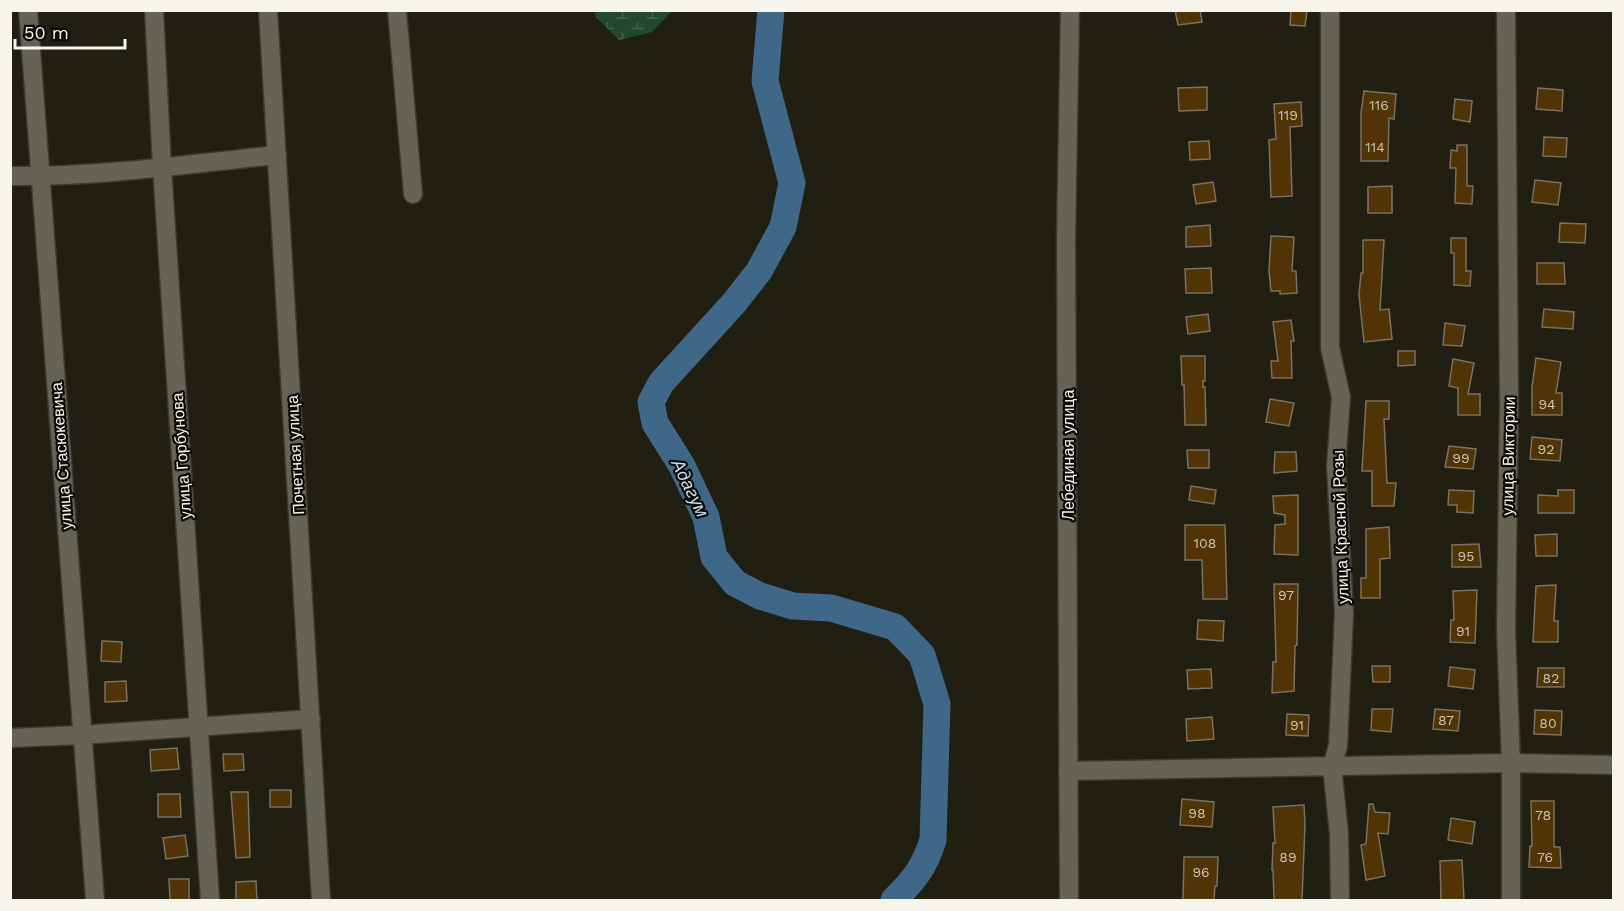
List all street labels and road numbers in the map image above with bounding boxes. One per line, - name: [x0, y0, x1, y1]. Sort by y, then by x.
- street label: улица Стасюкевича: [47, 381, 76, 530]
- street label: Лебединая улица: [1059, 389, 1078, 520]
- street label: улица Горбунова: [168, 392, 195, 520]
- street label: Почетная улица: [283, 395, 308, 515]
- street label: улица Виктории: [1498, 396, 1519, 516]
- street label: улица Красной Розы: [1328, 450, 1353, 604]

